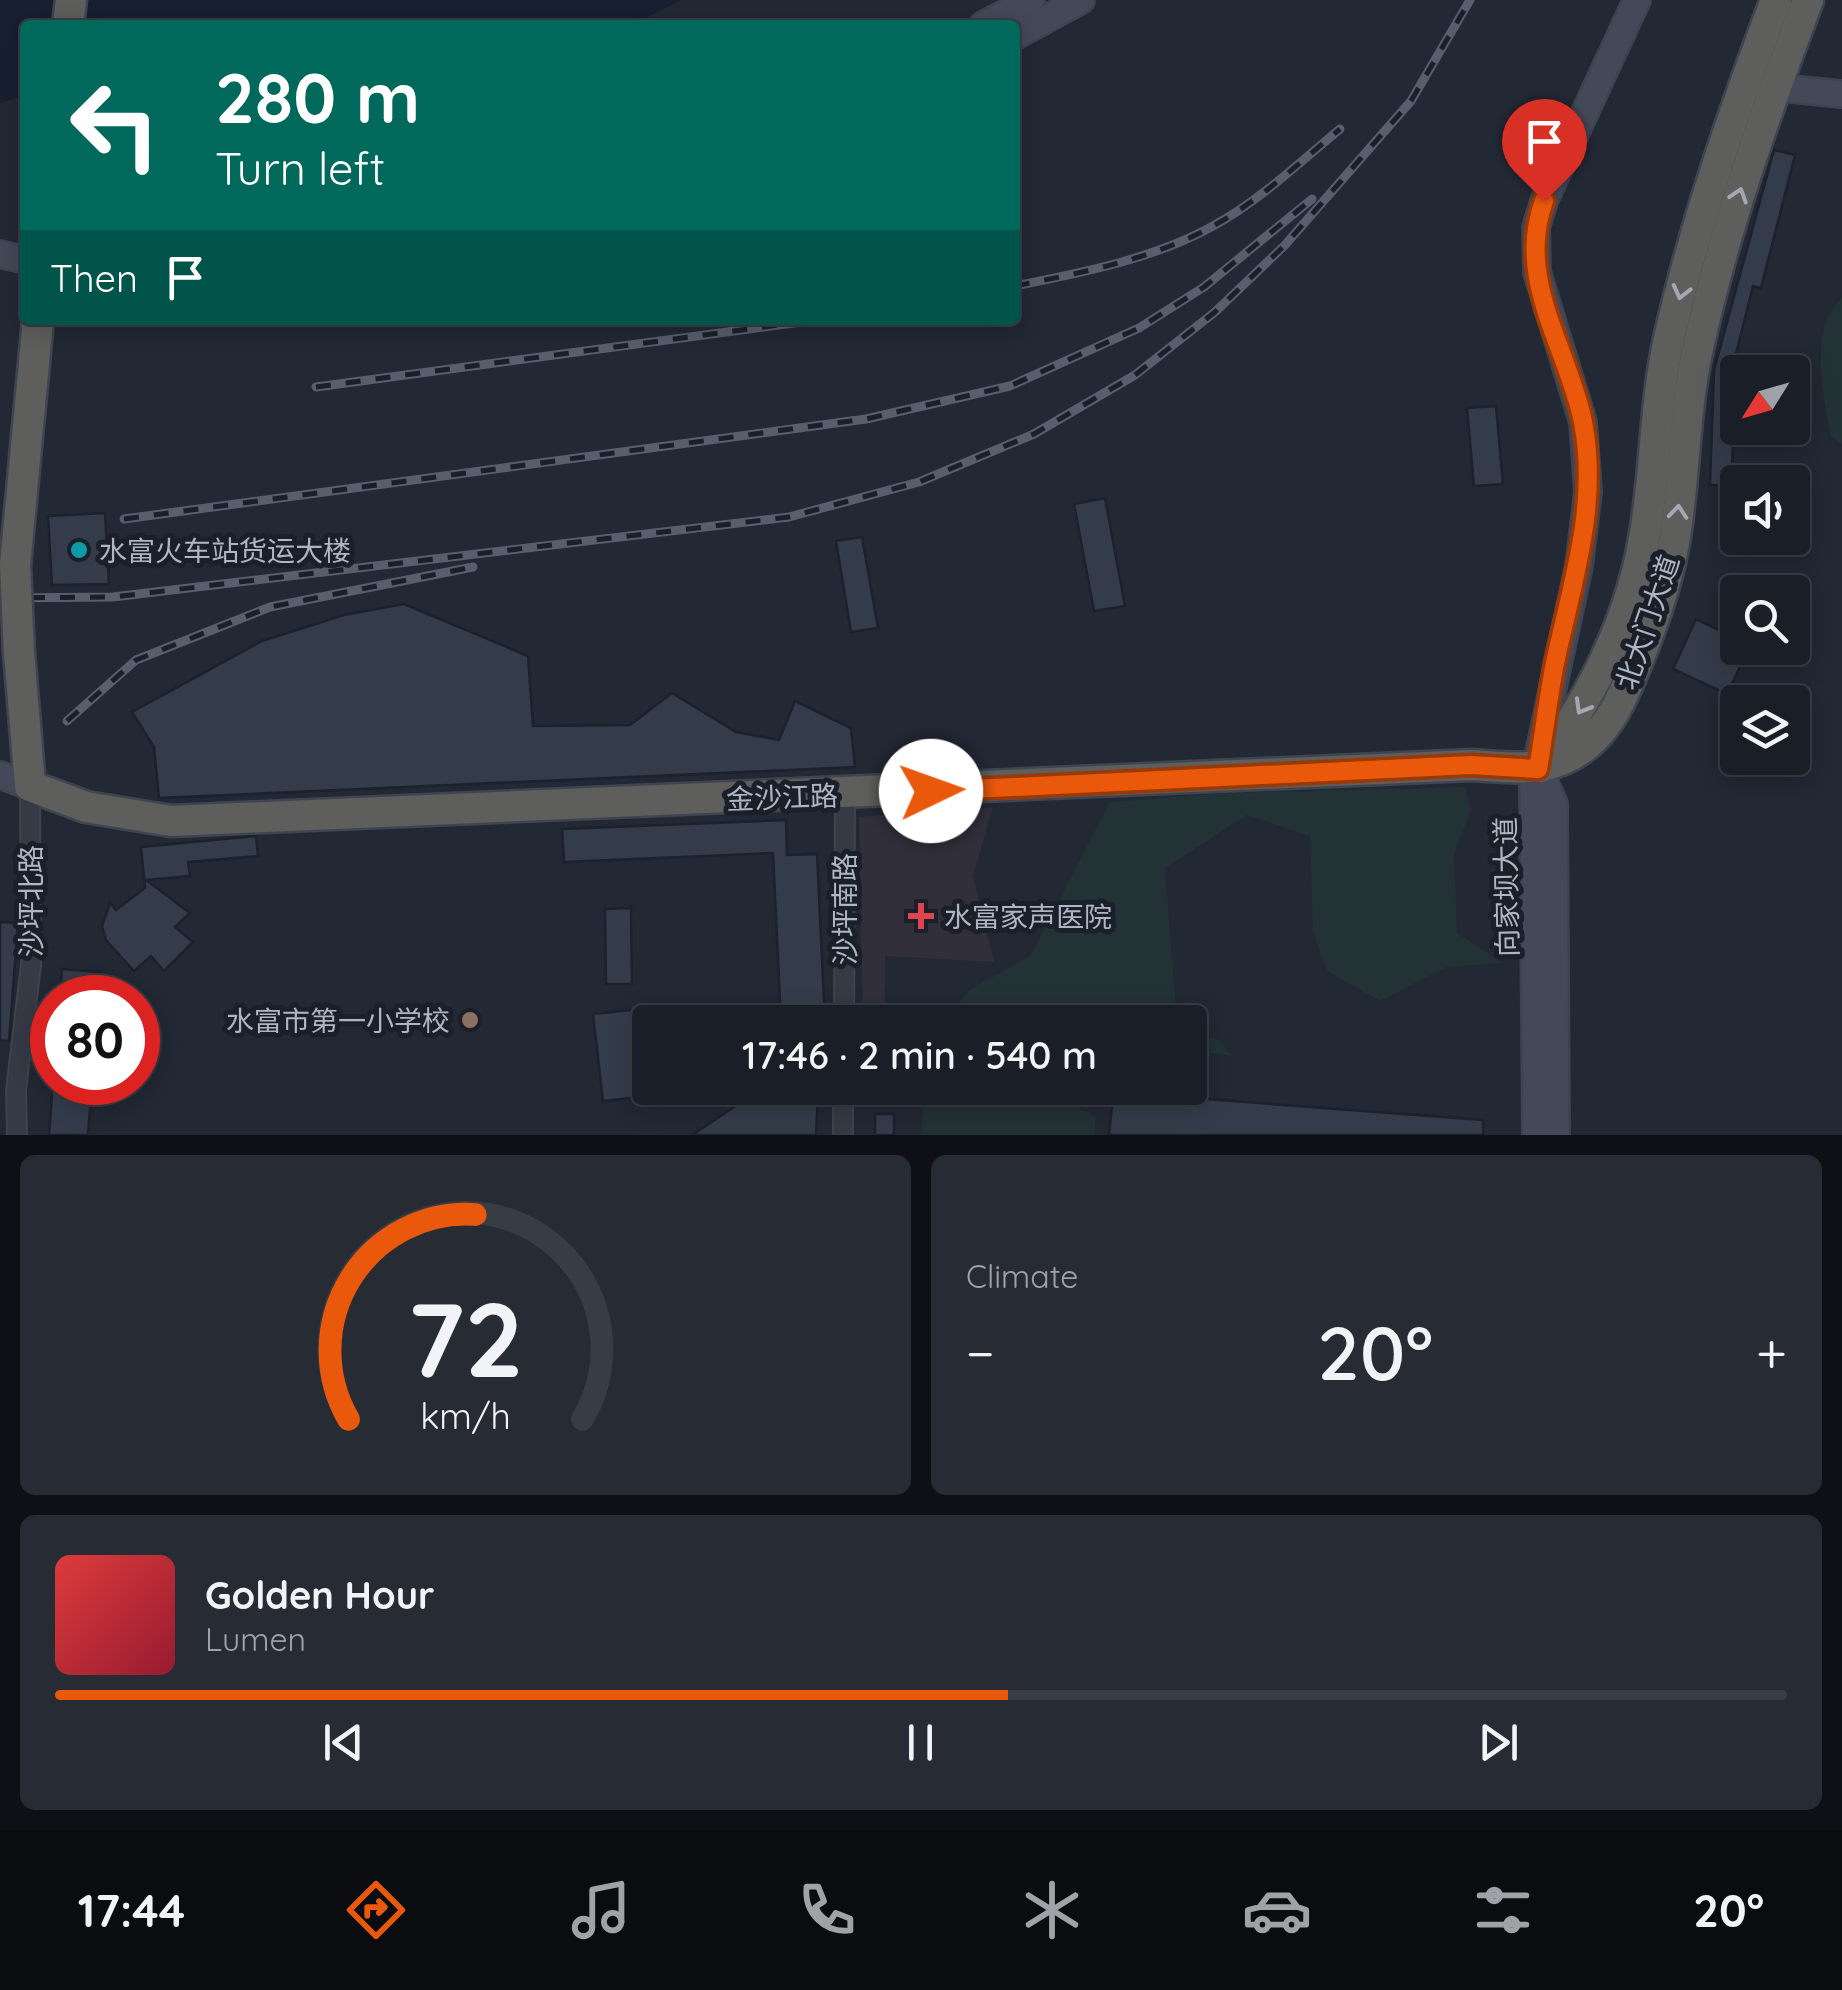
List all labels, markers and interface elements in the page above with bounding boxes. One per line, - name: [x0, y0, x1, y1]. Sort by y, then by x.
- text: 280 m: [215, 53, 420, 141]
- icon: left: [50, 60, 180, 190]
- pin: [1502, 99, 1587, 202]
- icon: arrive: [1517, 114, 1572, 169]
- text: Turn left: [215, 140, 385, 196]
- one-way arrow: [1728, 187, 1748, 204]
- icon: arrive: [158, 250, 213, 305]
- text: Then: [50, 254, 138, 302]
- one-way arrow: [1671, 283, 1692, 300]
- north arrow: [1720, 355, 1810, 445]
- map controls: [1720, 355, 1810, 775]
- button: sound: [1720, 465, 1810, 555]
- one-way arrow: [1666, 504, 1688, 520]
- place label: 水富火车站货运大楼: [99, 533, 351, 568]
- marker: 水富火车站货运大楼: [68, 539, 90, 561]
- street label: 北大门大道: [1608, 550, 1686, 694]
- button: search: [1720, 575, 1810, 665]
- button: layers: [1720, 685, 1810, 775]
- one-way arrow: [1575, 696, 1595, 714]
- position arrow: [879, 739, 983, 843]
- street label: 金沙江路: [725, 778, 839, 816]
- street label: 向家坝大道: [1487, 817, 1525, 957]
- street label: 沙坪北路: [13, 845, 48, 957]
- street label: 沙坪南路: [827, 853, 862, 965]
- place label: 水富家声医院: [944, 899, 1112, 934]
- marker: 水富家声医院: [908, 903, 934, 929]
- speed limit sign: 80: [30, 975, 160, 1105]
- place label: 水富市第一小学校: [226, 1003, 450, 1038]
- marker: 水富市第一小学校: [459, 1009, 481, 1031]
- text: 17:46 · 2 min · 540 m: [742, 1031, 1097, 1079]
- text: Climate: [966, 1256, 1078, 1296]
- text: 72: [407, 1273, 524, 1403]
- text: 20°: [1317, 1305, 1433, 1399]
- text: −: [966, 1318, 995, 1387]
- text: +: [1756, 1318, 1787, 1387]
- text: km/h: [420, 1393, 511, 1438]
- text: Golden Hour: [205, 1571, 434, 1619]
- text: Lumen: [205, 1619, 306, 1659]
- icon: previous: [316, 1715, 371, 1770]
- icon: pause: [893, 1715, 948, 1770]
- icon: next: [1471, 1715, 1526, 1770]
- icon: directions: [341, 1875, 411, 1945]
- icon: music: [566, 1875, 636, 1945]
- icon: phone: [792, 1875, 862, 1945]
- icon: climate: [1017, 1875, 1087, 1945]
- icon: car: [1242, 1875, 1312, 1945]
- icon: filters: [1468, 1875, 1538, 1945]
- text: 17:44: [78, 1882, 185, 1938]
- text: 20°: [1693, 1882, 1764, 1938]

